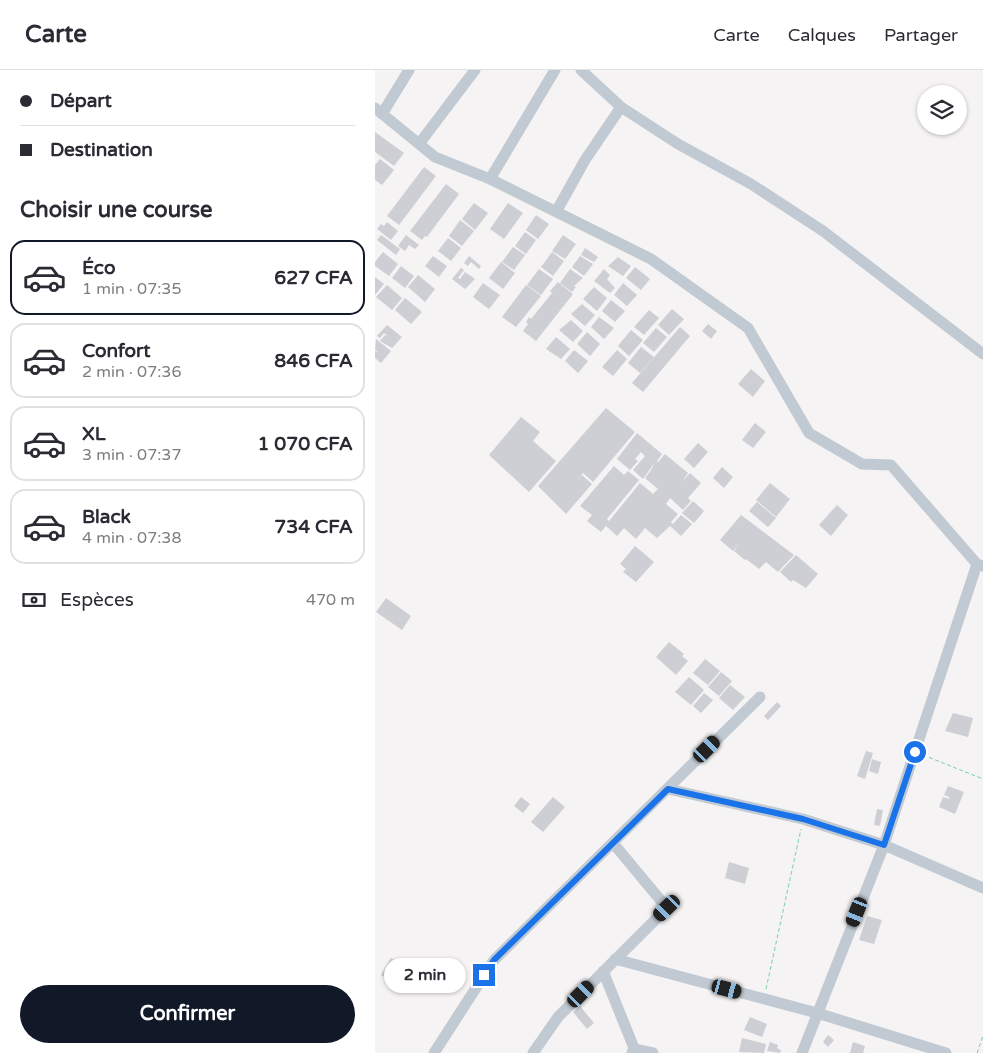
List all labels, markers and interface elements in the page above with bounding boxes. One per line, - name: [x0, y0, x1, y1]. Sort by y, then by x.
- text: Carte: [25, 20, 87, 49]
- text: Carte: [713, 24, 760, 46]
- text: Calques: [788, 24, 856, 46]
- text: Partager: [884, 24, 958, 46]
- map controls: [917, 85, 967, 135]
- button: layers: [917, 85, 967, 135]
- text: Départ: [50, 90, 112, 112]
- text: Destination: [50, 139, 153, 161]
- text: Choisir une course: [20, 197, 213, 223]
- icon: car: [22, 255, 67, 300]
- text: Éco: [82, 257, 115, 279]
- text: 627 CFA: [274, 267, 353, 289]
- text: 1 min · 07:35: [82, 279, 181, 299]
- icon: car: [22, 338, 67, 383]
- text: Confort: [82, 340, 151, 362]
- text: 846 CFA: [274, 350, 353, 372]
- text: 2 min · 07:36: [82, 362, 181, 382]
- icon: car: [22, 421, 67, 466]
- text: XL: [82, 423, 106, 445]
- text: 1 070 CFA: [257, 433, 353, 455]
- text: 3 min · 07:37: [82, 445, 181, 465]
- icon: car: [22, 504, 67, 549]
- text: Black: [82, 506, 131, 528]
- text: 734 CFA: [274, 516, 353, 538]
- text: 4 min · 07:38: [82, 528, 181, 548]
- icon: cash: [20, 586, 48, 614]
- text: Espèces: [60, 589, 134, 611]
- text: 470 m: [306, 590, 355, 610]
- car: [691, 733, 722, 765]
- route start: [904, 741, 926, 763]
- car: [651, 892, 683, 924]
- car: [844, 895, 869, 929]
- callout: 2 min: [384, 958, 467, 992]
- route end: [473, 964, 495, 986]
- text: 2 min: [404, 965, 446, 985]
- car: [565, 978, 596, 1010]
- car: [710, 978, 743, 1000]
- button: Confirmer: [20, 985, 355, 1043]

